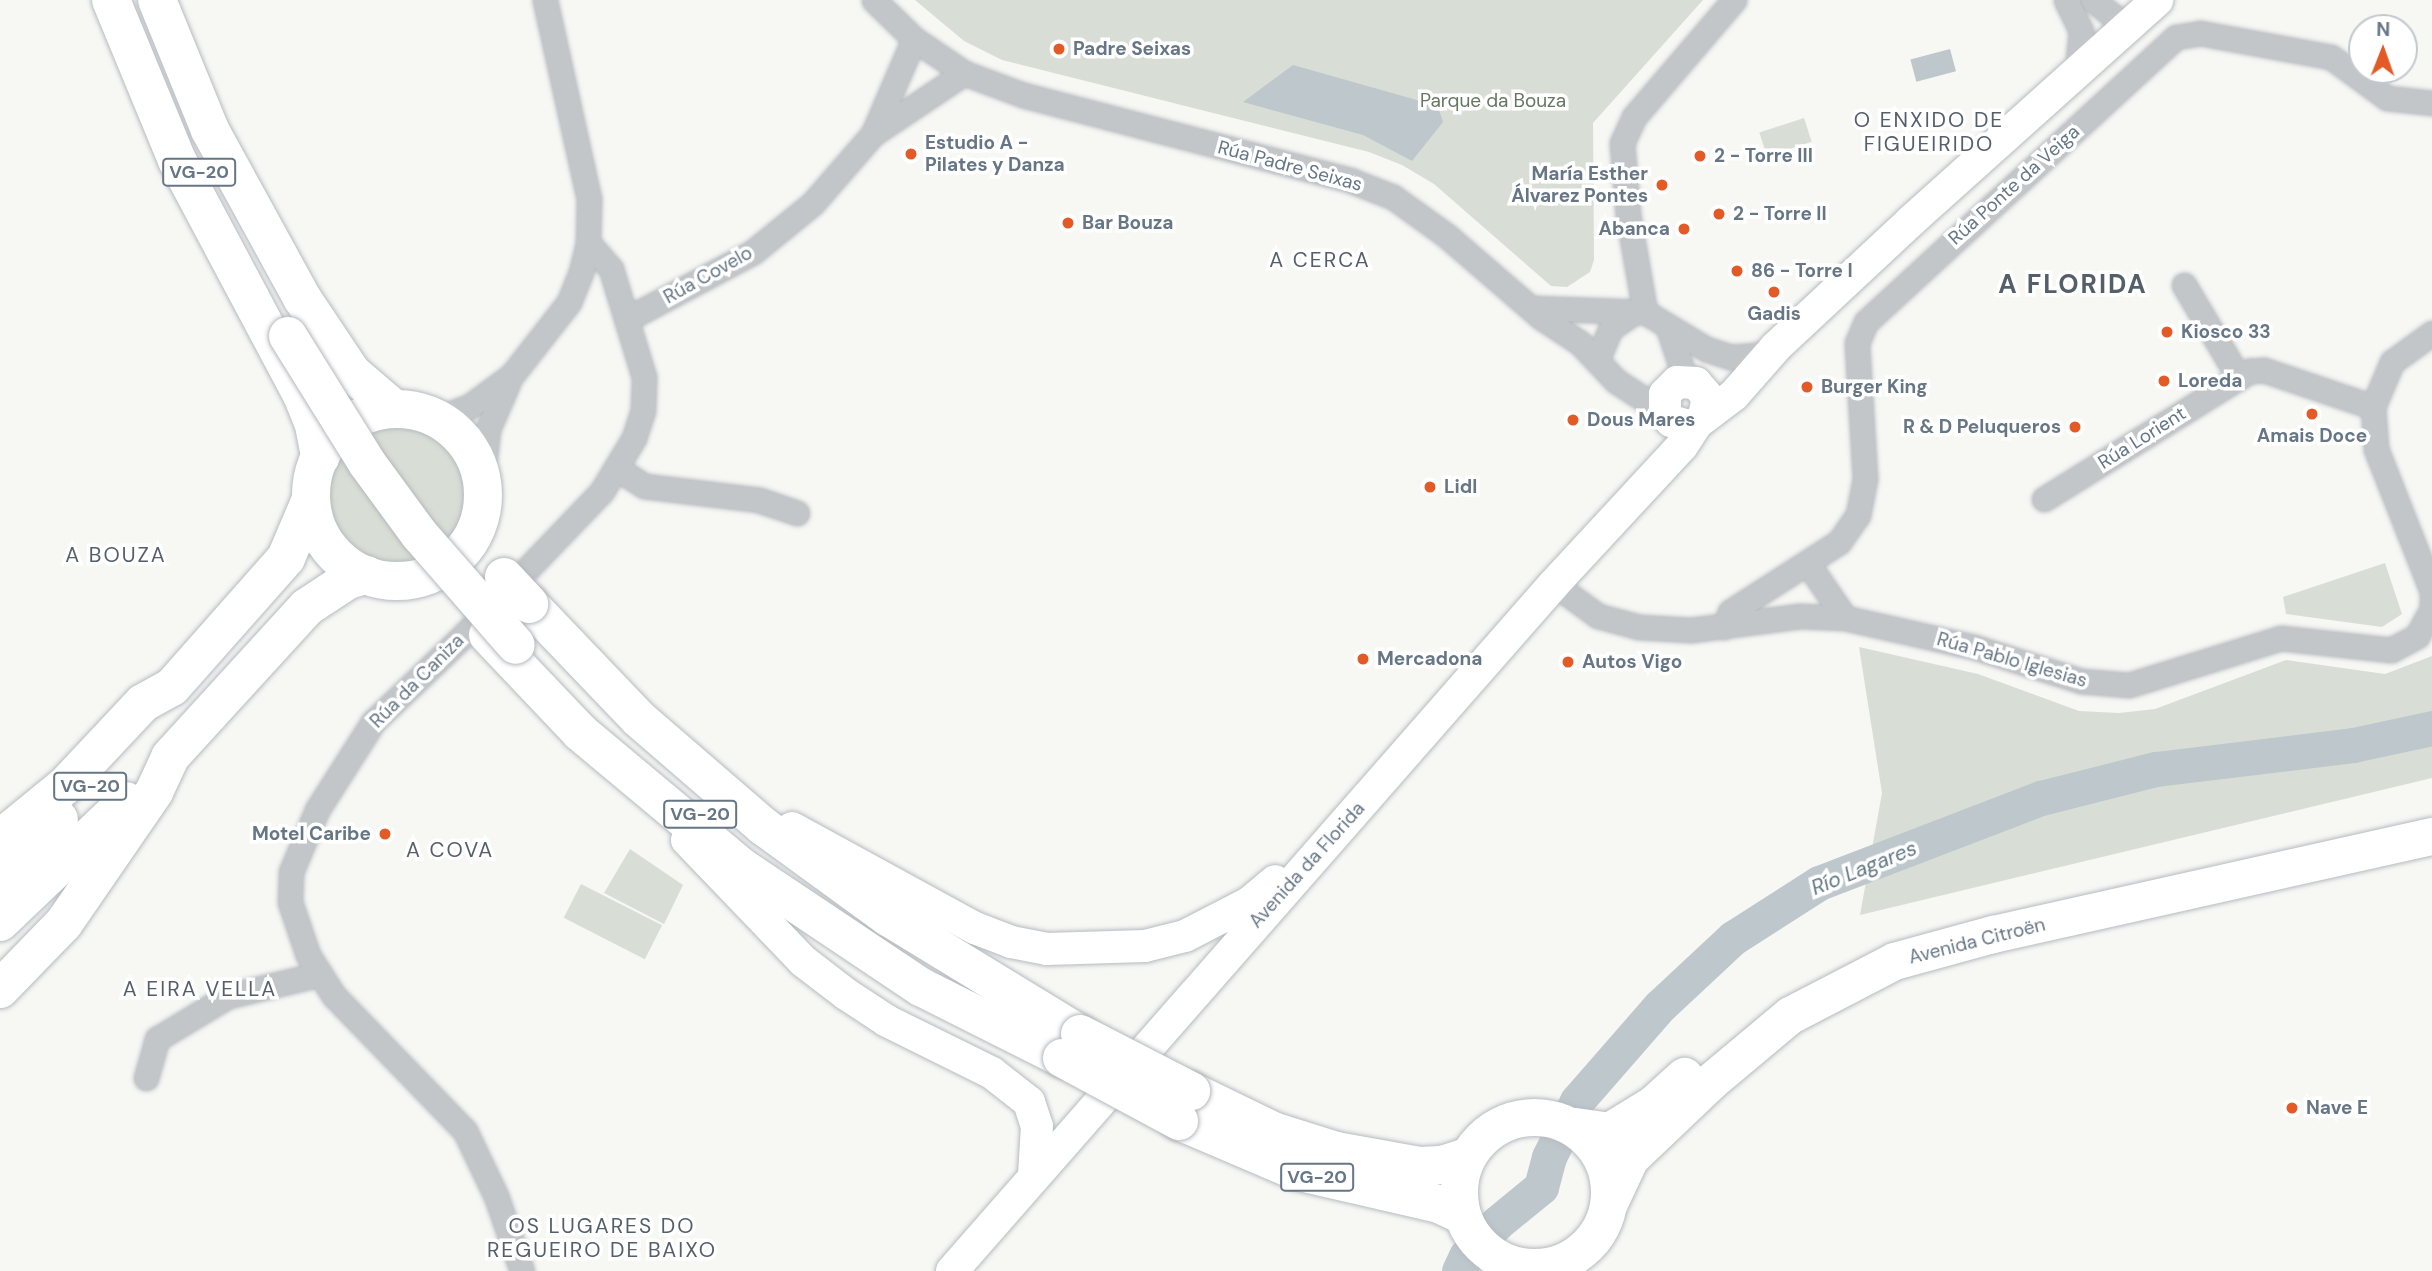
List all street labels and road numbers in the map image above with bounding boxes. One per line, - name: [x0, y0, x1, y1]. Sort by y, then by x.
- street label: Rúa Ponte da Veiga: [1944, 120, 2084, 250]
- street label: Rúa Padre Seixas: [1215, 136, 1365, 196]
- road number: VG-20: [160, 158, 238, 187]
- street label: Rúa Covelo: [660, 241, 756, 309]
- street label: Rúa Lorient: [2094, 402, 2190, 474]
- street label: Rúa Pablo Iglesias: [1934, 628, 2090, 692]
- street label: Rúa da Caniza: [365, 629, 469, 733]
- road number: VG-20: [52, 772, 128, 800]
- street label: Avenida da Florida: [1244, 797, 1370, 933]
- road number: VG-20: [662, 800, 738, 828]
- street label: Avenida Citroën: [1906, 913, 2048, 969]
- road number: VG-20: [1278, 1162, 1356, 1192]

